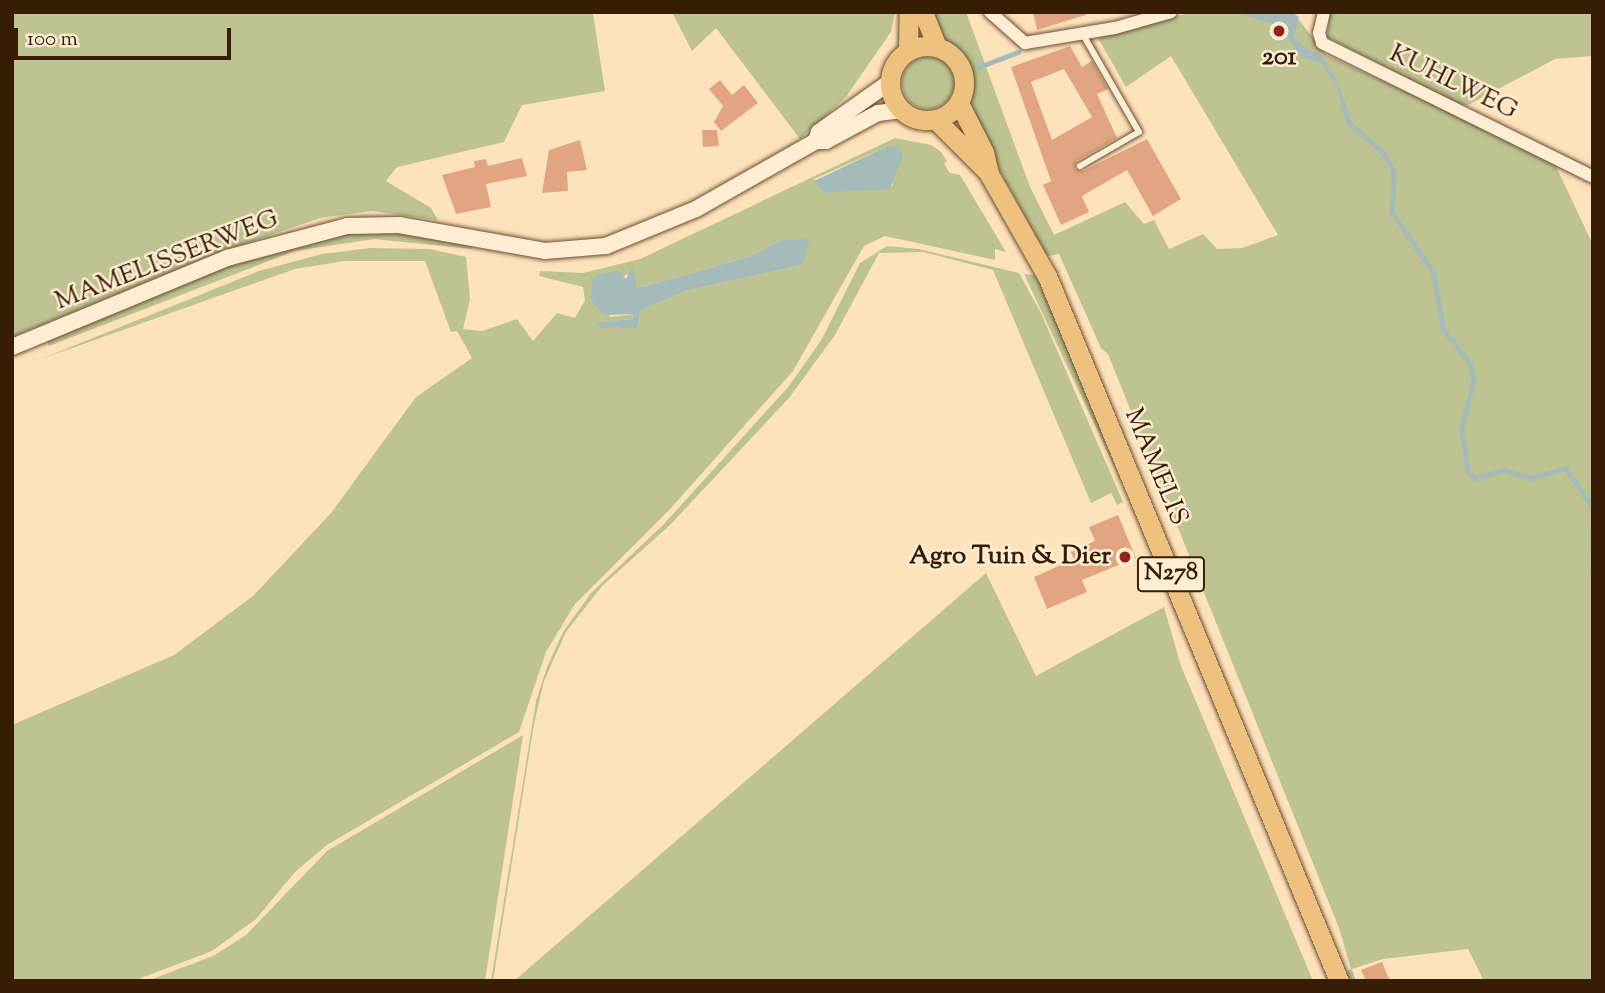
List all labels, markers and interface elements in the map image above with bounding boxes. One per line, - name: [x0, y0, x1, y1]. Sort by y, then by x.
- scale bar: [18, 14, 234, 58]
- marker: 201: [1271, 23, 1287, 39]
- text: 100 m: [27, 25, 78, 55]
- street label: KUHLWEG: [1384, 39, 1522, 127]
- place label: 201: [1262, 42, 1296, 74]
- street label: MAMELISSERWEG: [51, 204, 283, 318]
- street label: MAMELIS: [1116, 404, 1194, 530]
- place label: Agro Tuin & Dier: [909, 541, 1111, 573]
- marker: Agro Tuin & Dier: [1117, 549, 1133, 565]
- road number: N278: [1136, 554, 1206, 594]

